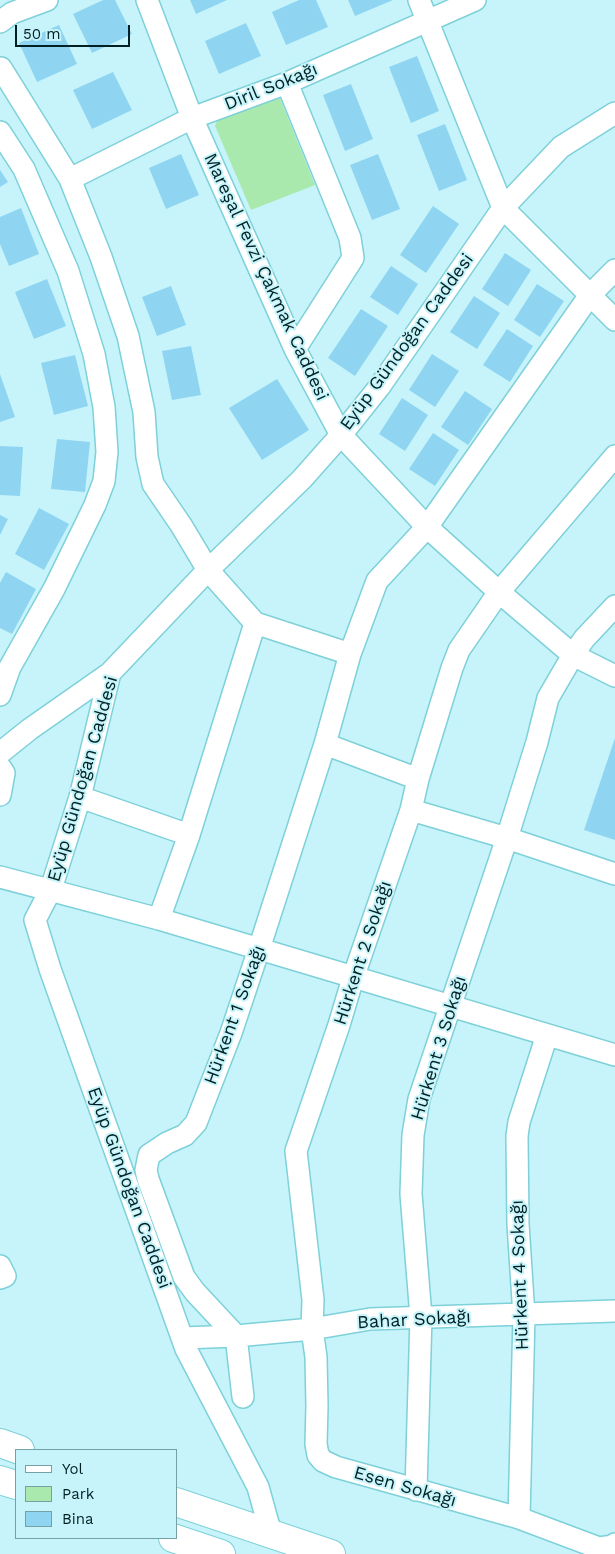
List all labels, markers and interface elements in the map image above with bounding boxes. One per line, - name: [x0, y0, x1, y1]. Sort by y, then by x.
- scale bar: [18, 15, 132, 47]
- text: 50 m: [23, 25, 60, 43]
- street label: Diril Sokağı: [221, 59, 321, 115]
- street label: Mareşal Fevzi Çakmak Caddesi: [199, 150, 333, 404]
- street label: Eyüp Gündoğan Caddesi: [336, 250, 478, 434]
- street label: Eyüp Gündoğan Caddesi: [43, 674, 123, 884]
- street label: Hürkent 2 Sokağı: [330, 878, 396, 1028]
- street label: Hürkent 1 Sokağı: [200, 942, 270, 1088]
- street label: Hürkent 3 Sokağı: [407, 973, 471, 1123]
- street label: Eyüp Gündoğan Caddesi: [82, 1084, 176, 1292]
- street label: Hürkent 4 Sokağı: [507, 1199, 533, 1351]
- street label: Bahar Sokağı: [357, 1306, 471, 1334]
- legend: [15, 1449, 178, 1539]
- text: Yol: [62, 1460, 83, 1478]
- street label: Esen Sokağı: [351, 1462, 459, 1512]
- text: Park: [62, 1485, 94, 1503]
- text: Bina: [62, 1510, 94, 1528]

